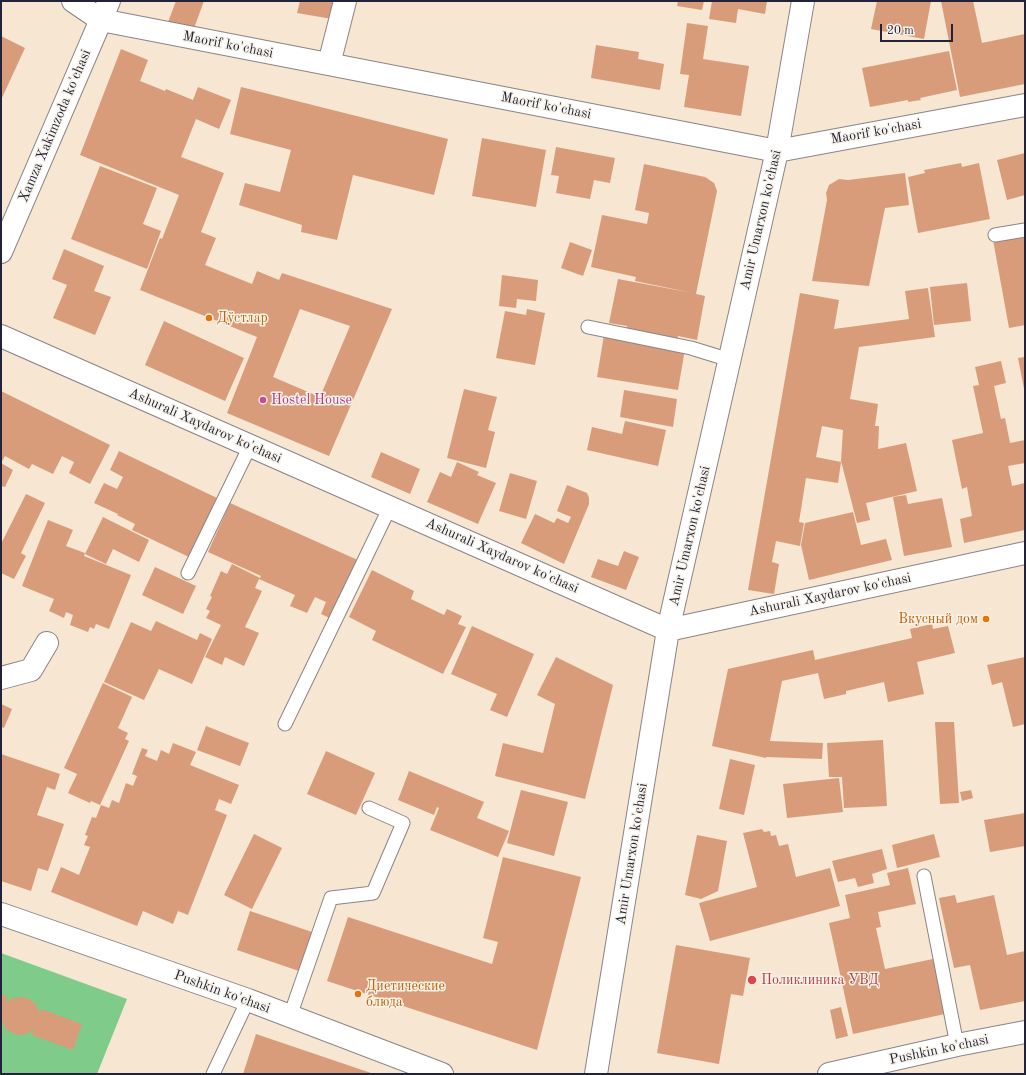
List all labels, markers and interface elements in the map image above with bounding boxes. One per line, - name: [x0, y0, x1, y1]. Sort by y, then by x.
- scale bar: [882, 16, 955, 42]
- text: 20 m: [887, 25, 914, 37]
- street label: Maorif ko'chasi: [181, 28, 275, 62]
- street label: Xamza Xakimzoda ko'chasi: [15, 47, 95, 205]
- street label: Maorif ko'chasi: [499, 89, 593, 123]
- street label: Maorif ko'chasi: [829, 116, 923, 148]
- street label: Amir Umarxon ko'chasi: [737, 148, 785, 292]
- place label: Дўстлар: [217, 310, 268, 326]
- marker: Дўстлар: [204, 313, 214, 323]
- street label: Ashurali Xaydarov ko'chasi: [126, 385, 284, 467]
- place label: Hostel House: [271, 392, 352, 408]
- marker: Hostel House: [258, 395, 268, 405]
- street label: Amir Umarxon ko'chasi: [666, 464, 714, 608]
- street label: Ashurali Xaydarov ko'chasi: [423, 515, 581, 597]
- street label: Ashurali Xaydarov ko'chasi: [747, 570, 913, 620]
- place label: Вкусный дом: [898, 611, 978, 627]
- marker: Вкусный дом: [981, 614, 991, 624]
- street label: Amir Umarxon ko'chasi: [612, 782, 652, 926]
- street label: Pushkin ko'chasi: [172, 967, 272, 1017]
- place label: Поликлиника УВД: [761, 972, 879, 988]
- marker: Поликлиника УВД: [746, 974, 758, 986]
- place label: Диетические блюда: [366, 978, 445, 1010]
- marker: Диетические блюда: [353, 989, 363, 999]
- street label: Pushkin ko'chasi: [888, 1031, 990, 1069]

